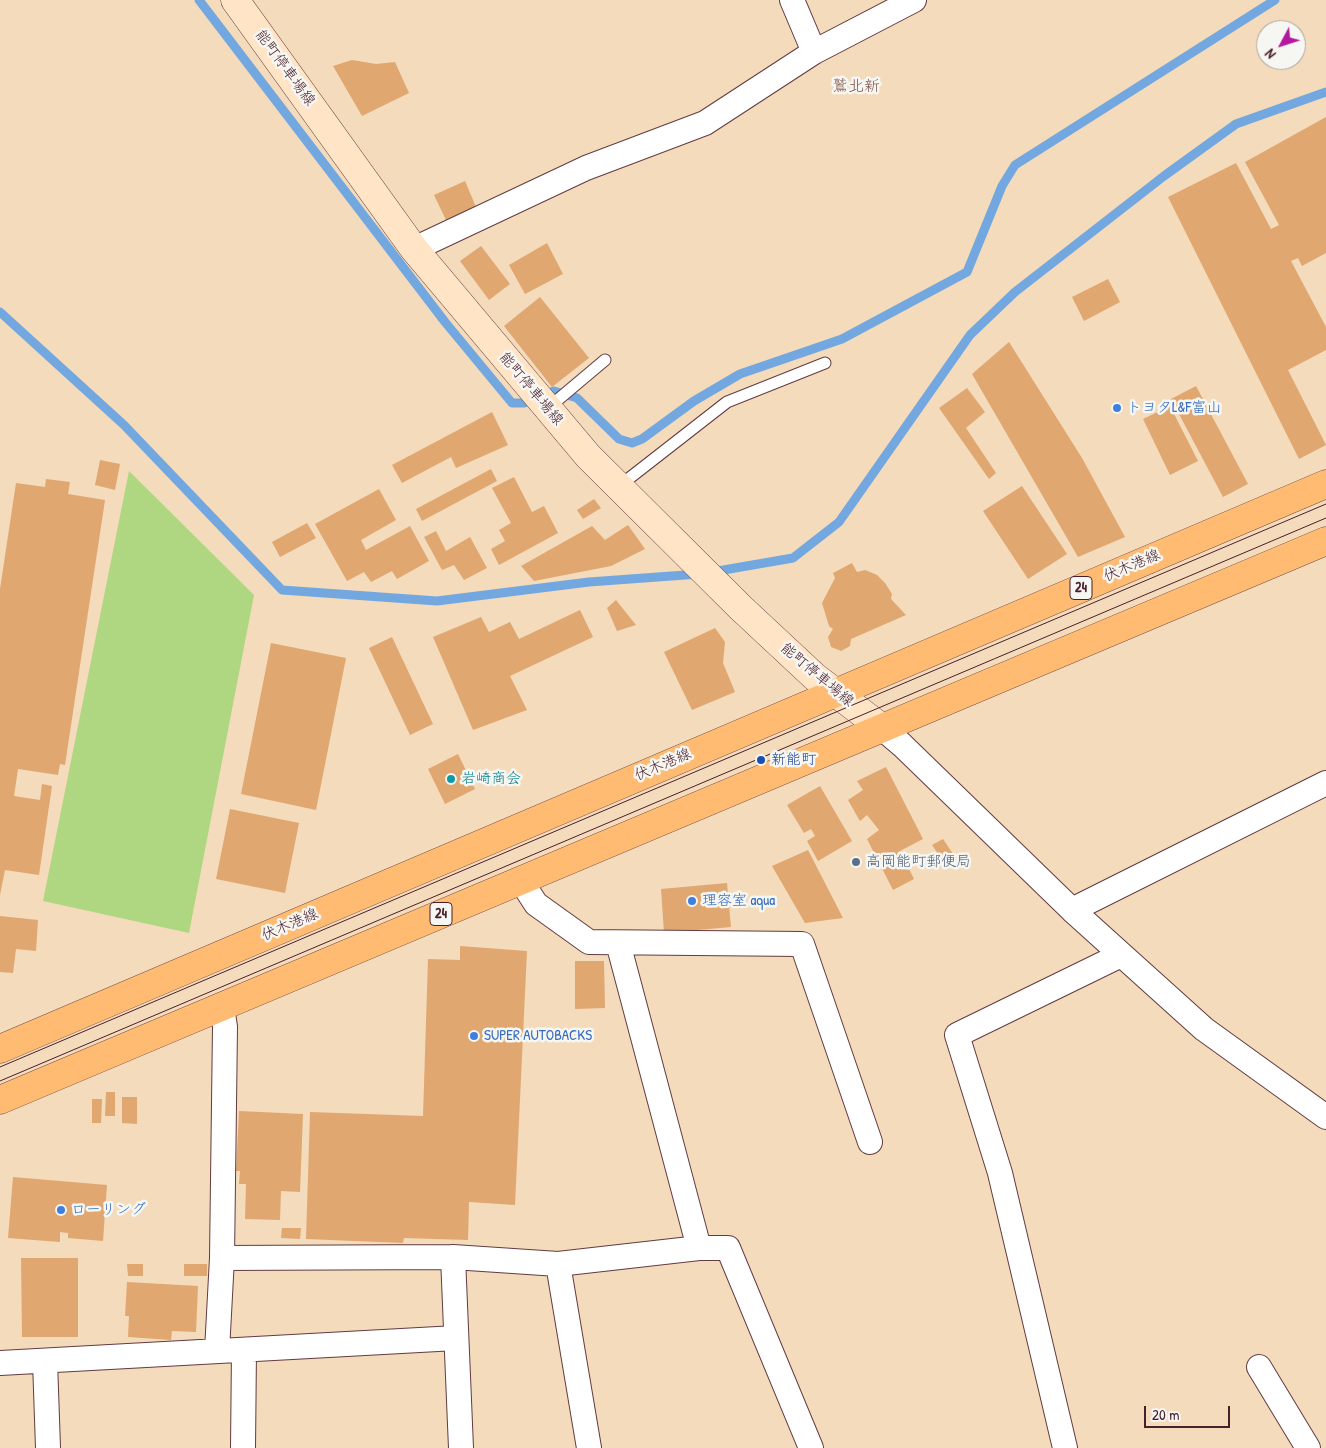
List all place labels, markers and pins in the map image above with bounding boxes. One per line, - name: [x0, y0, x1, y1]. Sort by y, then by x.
- place label: トヨタL&F富山: [1127, 399, 1221, 417]
- marker: トヨタL&F富山: [1111, 402, 1123, 414]
- place label: 新能町: [771, 751, 816, 769]
- marker: 新能町: [755, 754, 767, 766]
- place label: 岩崎商会: [461, 770, 521, 788]
- marker: 岩崎商会: [445, 773, 457, 785]
- place label: 高岡能町郵便局: [866, 853, 971, 871]
- marker: 高岡能町郵便局: [850, 856, 862, 868]
- place label: 理容室 aqua: [702, 892, 775, 910]
- marker: 理容室 aqua: [686, 895, 698, 907]
- place label: SUPER AUTOBACKS: [484, 1027, 592, 1045]
- marker: SUPER AUTOBACKS: [468, 1030, 480, 1042]
- place label: ローリング: [71, 1201, 146, 1219]
- marker: ローリング: [55, 1204, 67, 1216]

